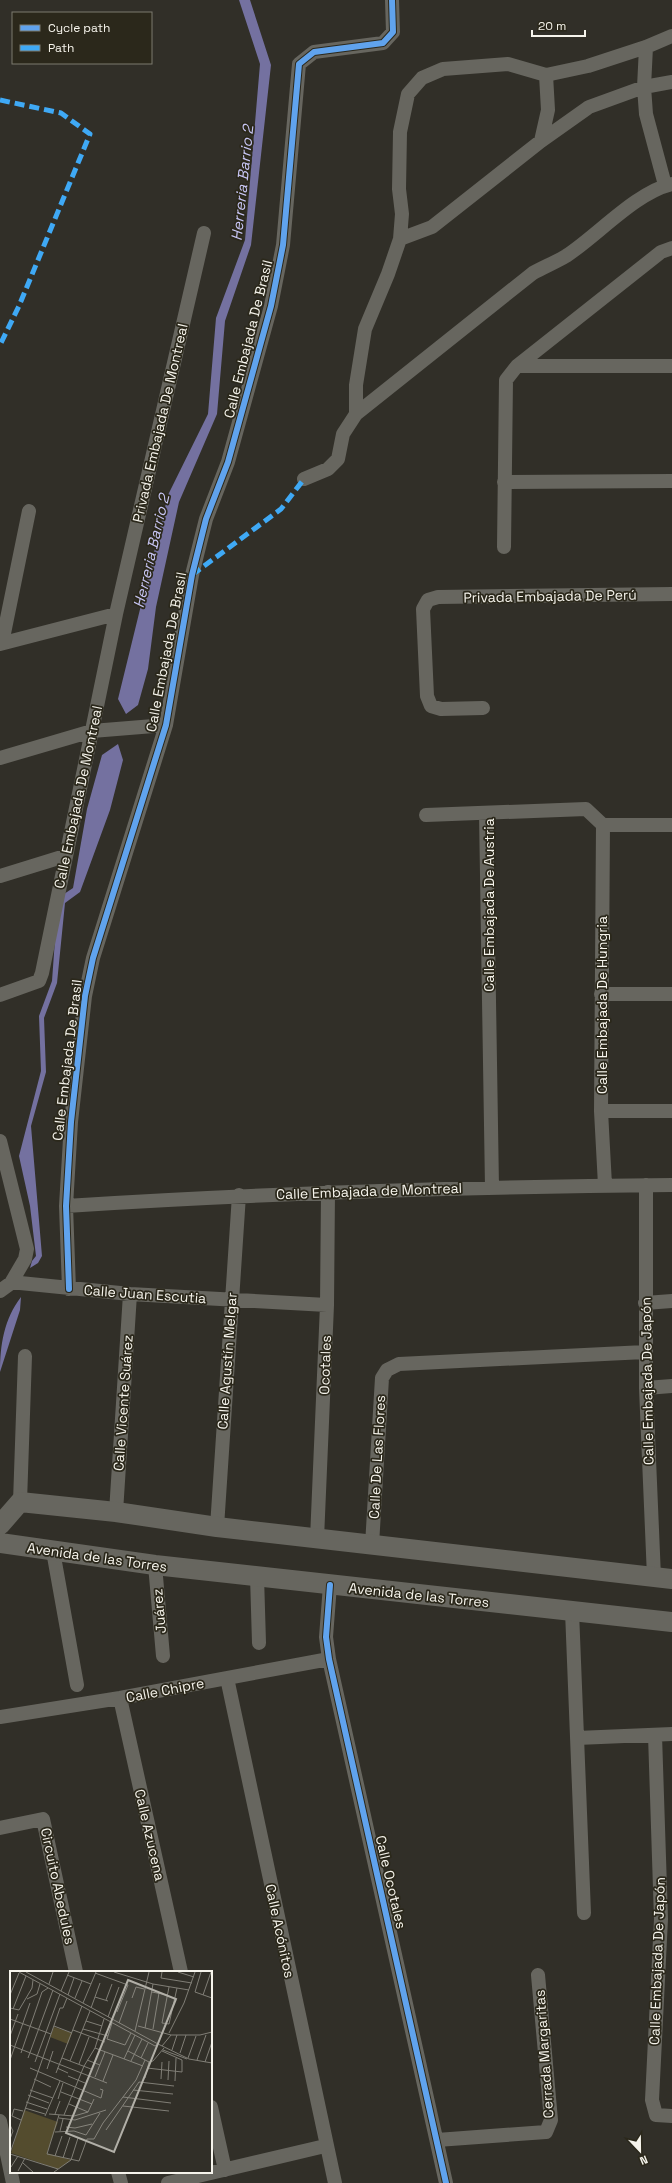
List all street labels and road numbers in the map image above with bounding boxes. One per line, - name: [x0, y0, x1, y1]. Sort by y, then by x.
- street label: Calle Embajada De Brasil: [220, 258, 276, 420]
- street label: Privada Embajada De Montreal: [128, 322, 192, 524]
- street label: Calle Embajada De Brasil: [142, 571, 190, 733]
- street label: Privada Embajada De Perú: [463, 585, 637, 607]
- street label: Calle Embajada De Montreal: [50, 704, 106, 890]
- street label: Calle Embajada De Austria: [480, 818, 498, 992]
- street label: Calle Embajada De Hungria: [593, 916, 611, 1094]
- street label: Calle Embajada De Brasil: [48, 978, 86, 1142]
- street label: Calle Embajada de Montreal: [276, 1179, 462, 1203]
- street label: Calle Juan Escutia: [83, 1281, 207, 1307]
- street label: Calle Agustín Melgar: [213, 1292, 241, 1430]
- street label: Calle Embajada De Japón: [637, 1297, 657, 1465]
- street label: Calle Vicente Suárez: [109, 1334, 137, 1472]
- street label: Ocotales: [315, 1335, 335, 1395]
- street label: Calle De Las Flores: [365, 1395, 389, 1519]
- street label: Avenida de las Torres: [26, 1538, 168, 1576]
- street label: Avenida de las Torres: [348, 1579, 490, 1611]
- street label: Juárez: [148, 1588, 170, 1634]
- street label: Calle Chipre: [124, 1674, 206, 1706]
- street label: Calle Azucena: [131, 1787, 169, 1883]
- street label: Circuito Abedules: [37, 1826, 79, 1946]
- street label: Calle Ocotales: [371, 1833, 411, 1931]
- street label: Calle Embajada De Japón: [645, 1877, 669, 2045]
- street label: Calle Acónitos: [261, 1882, 299, 1980]
- street label: Cerrada Margaritas: [531, 1989, 557, 2119]

